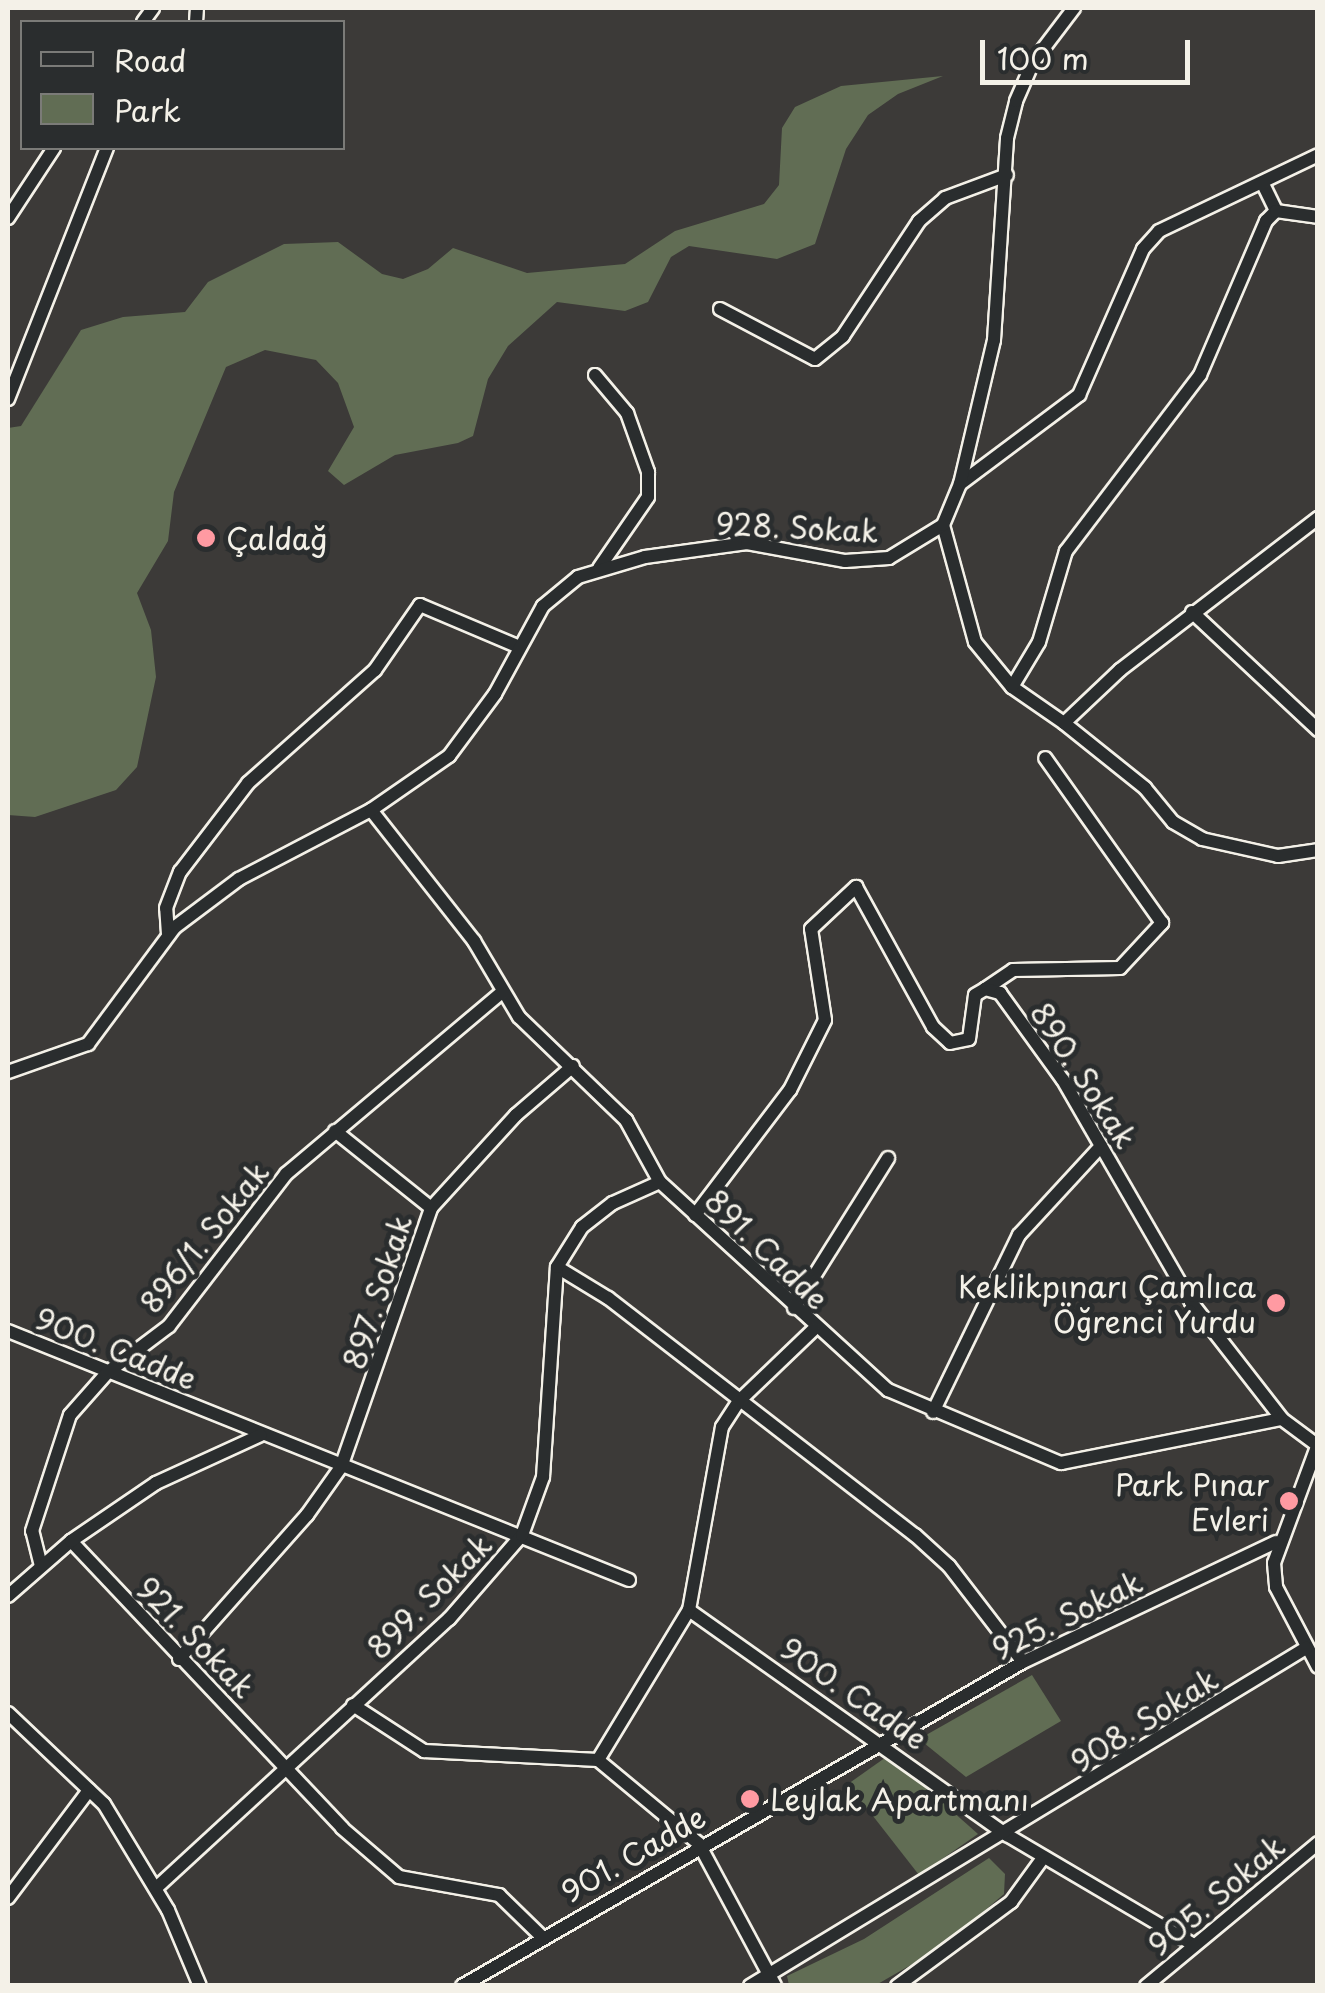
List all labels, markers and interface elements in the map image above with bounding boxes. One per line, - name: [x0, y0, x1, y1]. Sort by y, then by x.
- legend: [20, 20, 345, 150]
- scale bar: [985, 20, 1195, 82]
- text: 100 m: [997, 35, 1089, 80]
- text: Road: [114, 37, 187, 82]
- text: Park: [114, 87, 181, 132]
- street label: 928. Sokak: [714, 505, 880, 549]
- place label: Çaldağ: [226, 520, 327, 556]
- marker: Çaldağ: [195, 527, 217, 549]
- street label: 890. Sokak: [1024, 995, 1144, 1155]
- street label: 896/1. Sokak: [131, 1153, 277, 1321]
- street label: 891. Cadde: [697, 1181, 837, 1317]
- street label: 897. Sokak: [335, 1211, 419, 1373]
- place label: Keklikpınarı Çamlıca Öğrenci Yurdu: [958, 1268, 1256, 1338]
- marker: Keklikpınarı Çamlıca Öğrenci Yurdu: [1265, 1292, 1287, 1314]
- street label: 900. Cadde: [30, 1299, 202, 1397]
- place label: Park Pınar Evleri: [1116, 1466, 1269, 1536]
- marker: Park Pınar Evleri: [1278, 1490, 1300, 1512]
- street label: 899. Sokak: [359, 1526, 499, 1666]
- street label: 925. Sokak: [985, 1563, 1149, 1667]
- street label: 921. Sokak: [127, 1567, 265, 1707]
- street label: 900. Cadde: [774, 1629, 934, 1757]
- street label: 908. Sokak: [1064, 1661, 1224, 1779]
- place label: Leylak Apartmanı: [770, 1781, 1030, 1817]
- marker: Leylak Apartmanı: [739, 1788, 761, 1810]
- street label: 901. Cadde: [554, 1798, 712, 1910]
- street label: 905. Sokak: [1140, 1827, 1292, 1963]

